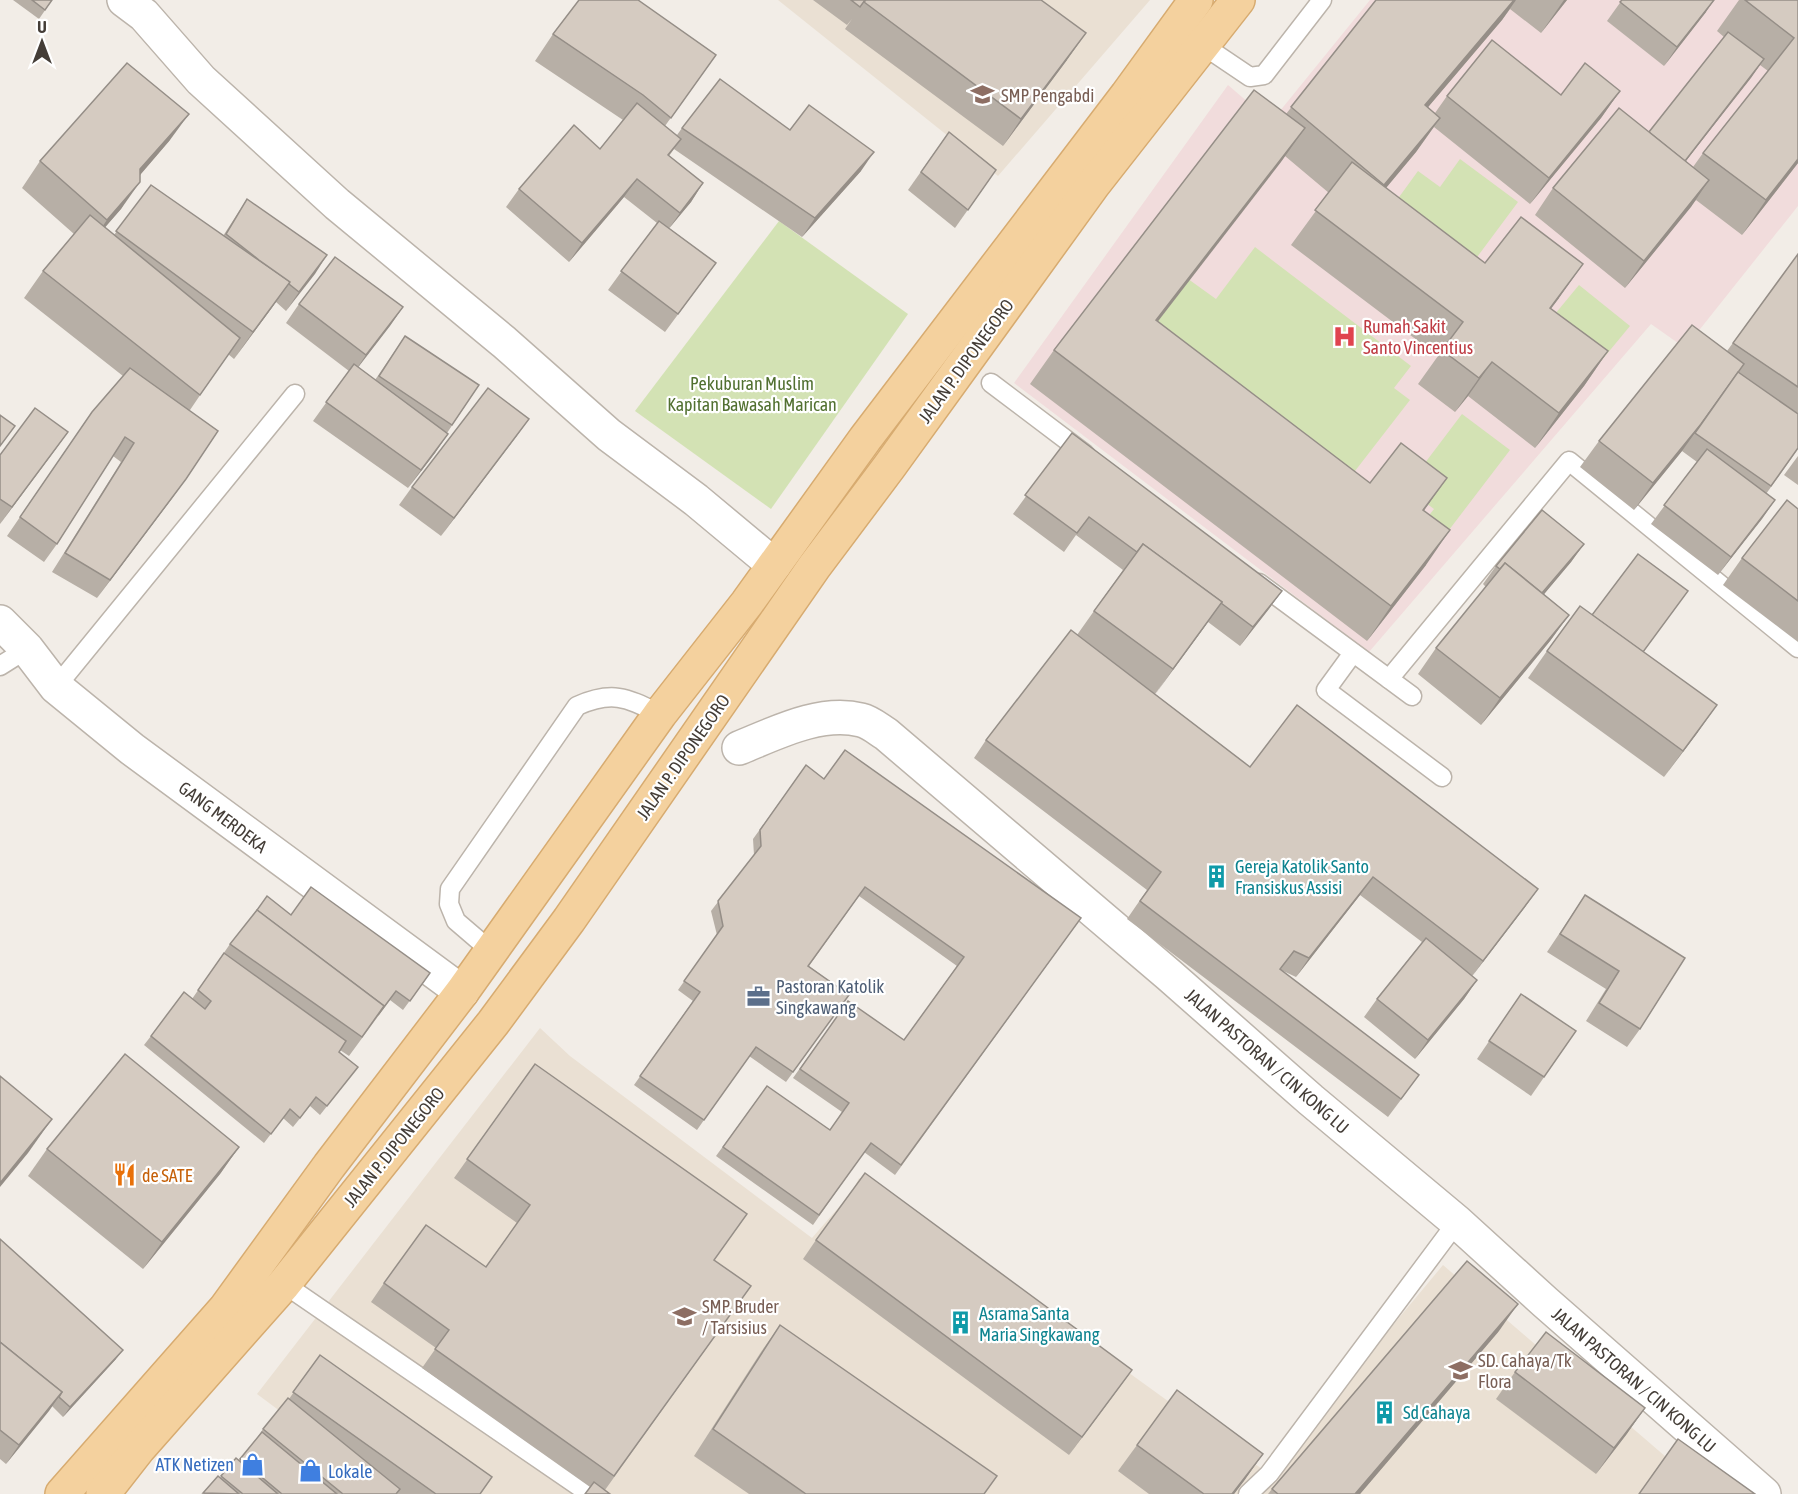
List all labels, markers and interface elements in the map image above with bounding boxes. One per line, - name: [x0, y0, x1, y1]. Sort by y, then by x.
- north arrow: [12, 12, 72, 72]
- text: U: [37, 18, 47, 36]
- school or university icon: SMP Pengabdi: [970, 82, 996, 108]
- place label: SMP Pengabdi: [1001, 85, 1094, 106]
- street label: JALAN P. DIPONEGORO: [914, 295, 1018, 427]
- place label: Rumah Sakit Santo Vincentius: [1363, 316, 1473, 358]
- hospital icon: Rumah Sakit Santo Vincentius: [1332, 323, 1358, 349]
- park label: Pekuburan Muslim Kapitan Bawasah Marican: [667, 373, 837, 415]
- street label: JALAN P. DIPONEGORO: [632, 691, 734, 823]
- street label: GANG MERDEKA: [175, 777, 271, 857]
- place label: Gereja Katolik Santo Fransiskus Assisi: [1235, 856, 1369, 898]
- building icon: Gereja Katolik Santo Fransiskus Assisi: [1204, 863, 1230, 889]
- place label: Pastoran Katolik Singkawang: [776, 976, 884, 1018]
- office icon: Pastoran Katolik Singkawang: [745, 983, 771, 1009]
- street label: JALAN PASTORAN / CIN KONG LU: [1181, 984, 1353, 1138]
- street label: JALAN P. DIPONEGORO: [339, 1083, 449, 1211]
- restaurant icon: de SATE: [111, 1162, 137, 1188]
- place label: de SATE: [142, 1165, 193, 1186]
- place label: SMP. Bruder / Tarsisius: [702, 1296, 779, 1338]
- school or university icon: SMP. Bruder / Tarsisius: [671, 1303, 697, 1329]
- place label: Asrama Santa Maria Singkawang: [979, 1303, 1100, 1345]
- street label: JALAN PASTORAN / CIN KONG LU: [1548, 1303, 1720, 1457]
- building icon: Asrama Santa Maria Singkawang: [948, 1310, 974, 1336]
- place label: SD. Cahaya/Tk Flora: [1478, 1350, 1572, 1392]
- school or university icon: SD. Cahaya/Tk Flora: [1447, 1357, 1473, 1383]
- building icon: Sd Cahaya: [1372, 1399, 1398, 1425]
- place label: Sd Cahaya: [1403, 1402, 1471, 1423]
- shop icon: ATK Netizen: [239, 1451, 265, 1477]
- place label: ATK Netizen: [155, 1454, 234, 1475]
- shop icon: Lokale: [297, 1458, 323, 1484]
- place label: Lokale: [328, 1461, 372, 1482]

